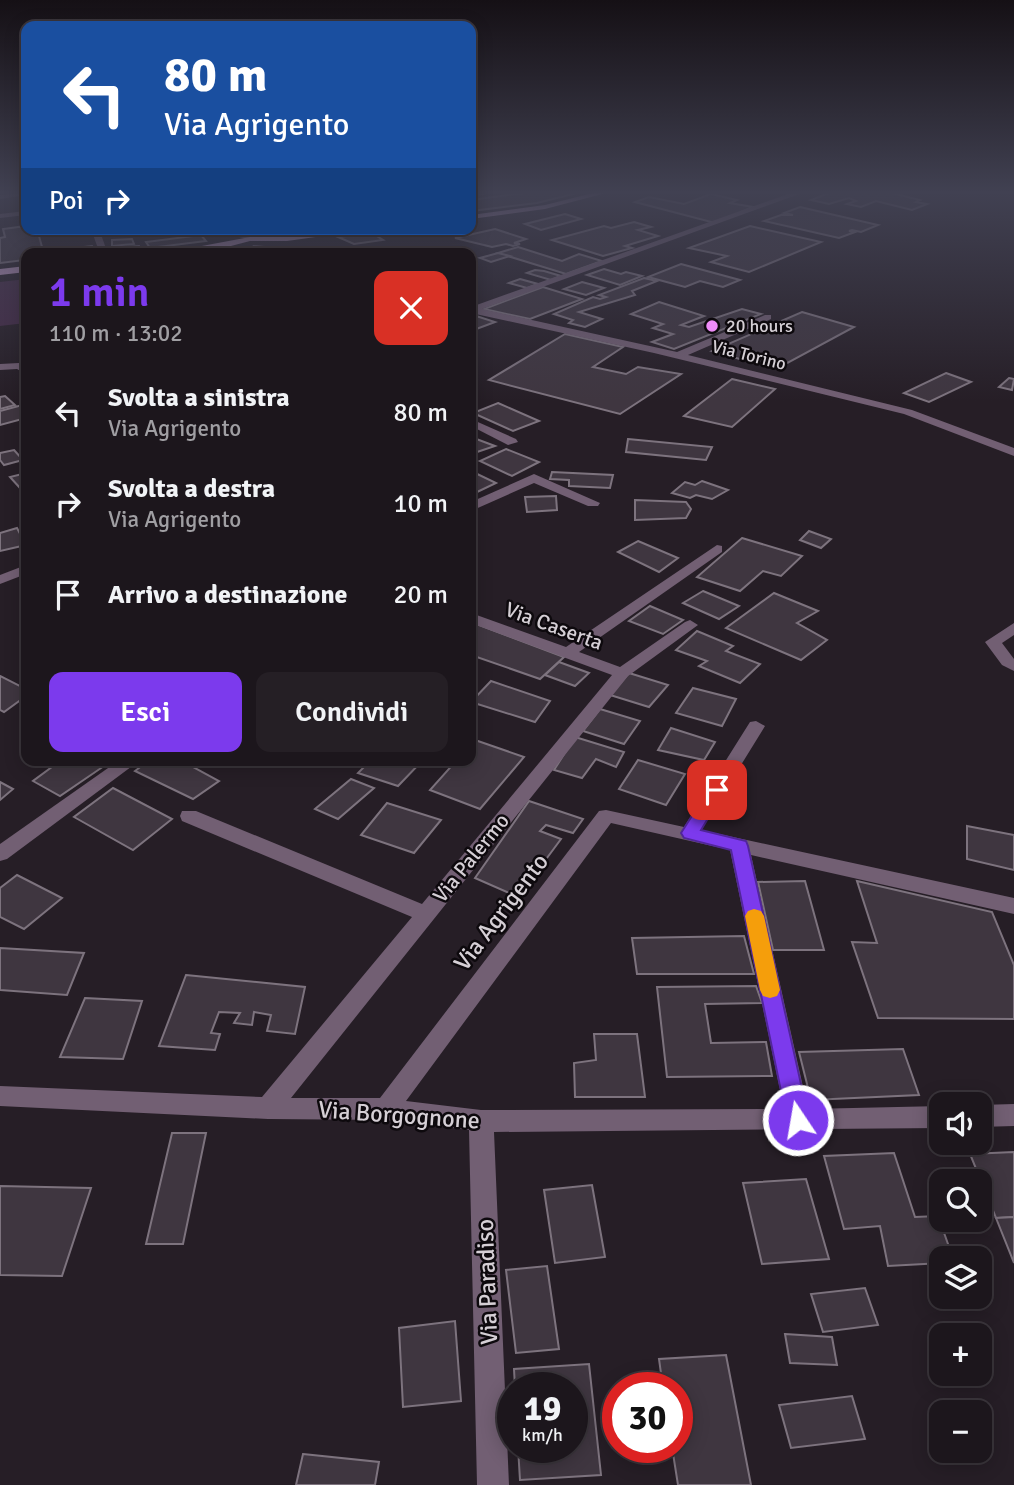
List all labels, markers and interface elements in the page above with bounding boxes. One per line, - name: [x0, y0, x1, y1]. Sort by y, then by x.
- text: 80 m: [164, 45, 267, 105]
- icon: left: [49, 49, 140, 140]
- text: Via Agrigento: [164, 105, 349, 144]
- icon: right: [98, 182, 136, 220]
- text: Poi: [49, 185, 84, 217]
- text: 1 min: [49, 267, 150, 318]
- button: close: [374, 271, 448, 345]
- place label: 20 hours: [726, 315, 793, 337]
- marker: 20 hours: [704, 318, 720, 334]
- text: 110 m · 13:02: [49, 319, 183, 348]
- street label: Via Torino: [709, 335, 789, 375]
- text: Svolta a sinistra: [108, 382, 290, 414]
- icon: left: [49, 394, 87, 432]
- text: 80 m: [393, 397, 448, 429]
- text: Via Agrigento: [108, 414, 241, 443]
- text: Svolta a destra: [108, 473, 275, 505]
- icon: right: [49, 485, 87, 523]
- text: 10 m: [393, 488, 448, 520]
- text: Via Agrigento: [108, 505, 241, 534]
- icon: arrive: [49, 576, 87, 614]
- text: Arrivo a destinazione: [108, 579, 348, 611]
- text: 20 m: [393, 579, 448, 611]
- street label: Via Caserta: [502, 596, 606, 656]
- button: Esci: [49, 672, 242, 752]
- button: Condividi: [256, 672, 448, 752]
- pin: [687, 760, 747, 820]
- icon: arrive: [698, 771, 736, 809]
- street label: Via Palermo: [427, 808, 515, 908]
- street label: Via Agrigento: [447, 847, 555, 977]
- position arrow: [761, 1083, 835, 1157]
- map controls: [929, 1092, 992, 1463]
- button: sound: [929, 1092, 992, 1155]
- street label: Via Borgognone: [317, 1094, 481, 1136]
- button: search: [929, 1169, 992, 1232]
- street label: Via Paradiso: [470, 1219, 504, 1345]
- button: layers: [929, 1246, 992, 1309]
- button: +: [929, 1323, 992, 1386]
- speed limit sign: 30: [602, 1372, 693, 1463]
- text: 19: [524, 1387, 561, 1430]
- button: −: [929, 1400, 992, 1463]
- text: km/h: [522, 1424, 563, 1446]

